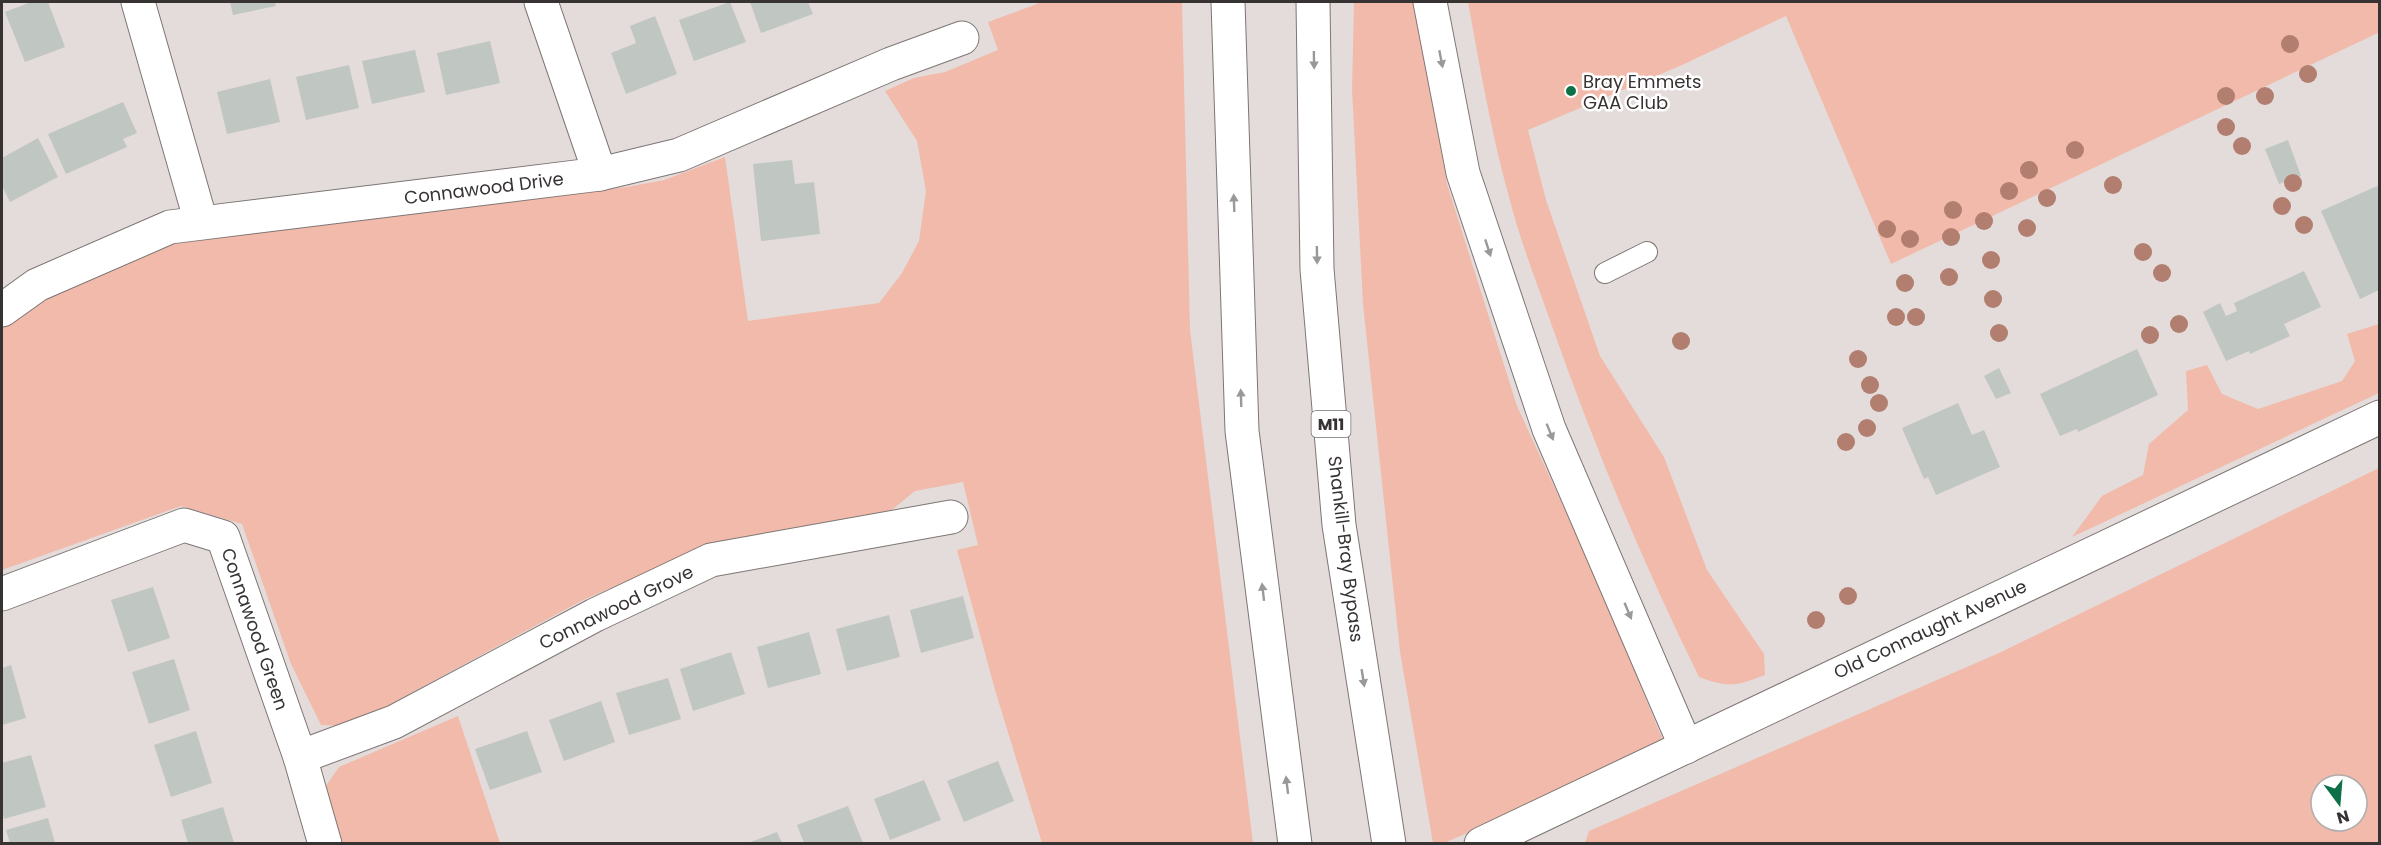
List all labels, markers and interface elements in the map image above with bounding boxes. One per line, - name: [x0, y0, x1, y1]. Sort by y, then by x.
- one-way arrow: [1309, 50, 1319, 69]
- one-way arrow: [1437, 50, 1446, 69]
- place label: Bray Emmets GAA Club: [1583, 69, 1701, 115]
- marker: Bray Emmets GAA Club: [1564, 84, 1578, 98]
- street label: Connawood Drive: [403, 166, 565, 210]
- one-way arrow: [1230, 194, 1239, 213]
- one-way arrow: [1484, 239, 1493, 257]
- one-way arrow: [1312, 245, 1322, 264]
- one-way arrow: [1236, 389, 1246, 408]
- road number: M11: [1312, 411, 1350, 437]
- one-way arrow: [1546, 424, 1556, 442]
- street label: Shankill-Bray Bypass: [1322, 454, 1370, 644]
- street label: Connawood Green: [216, 545, 294, 713]
- street label: Connawood Grove: [535, 559, 697, 655]
- street label: Old Connaught Avenue: [1829, 573, 2031, 685]
- one-way arrow: [1258, 582, 1267, 601]
- one-way arrow: [1623, 603, 1633, 621]
- one-way arrow: [1359, 669, 1368, 688]
- north arrow: [2309, 773, 2369, 833]
- one-way arrow: [1283, 776, 1292, 795]
- text: N: [2334, 804, 2352, 830]

